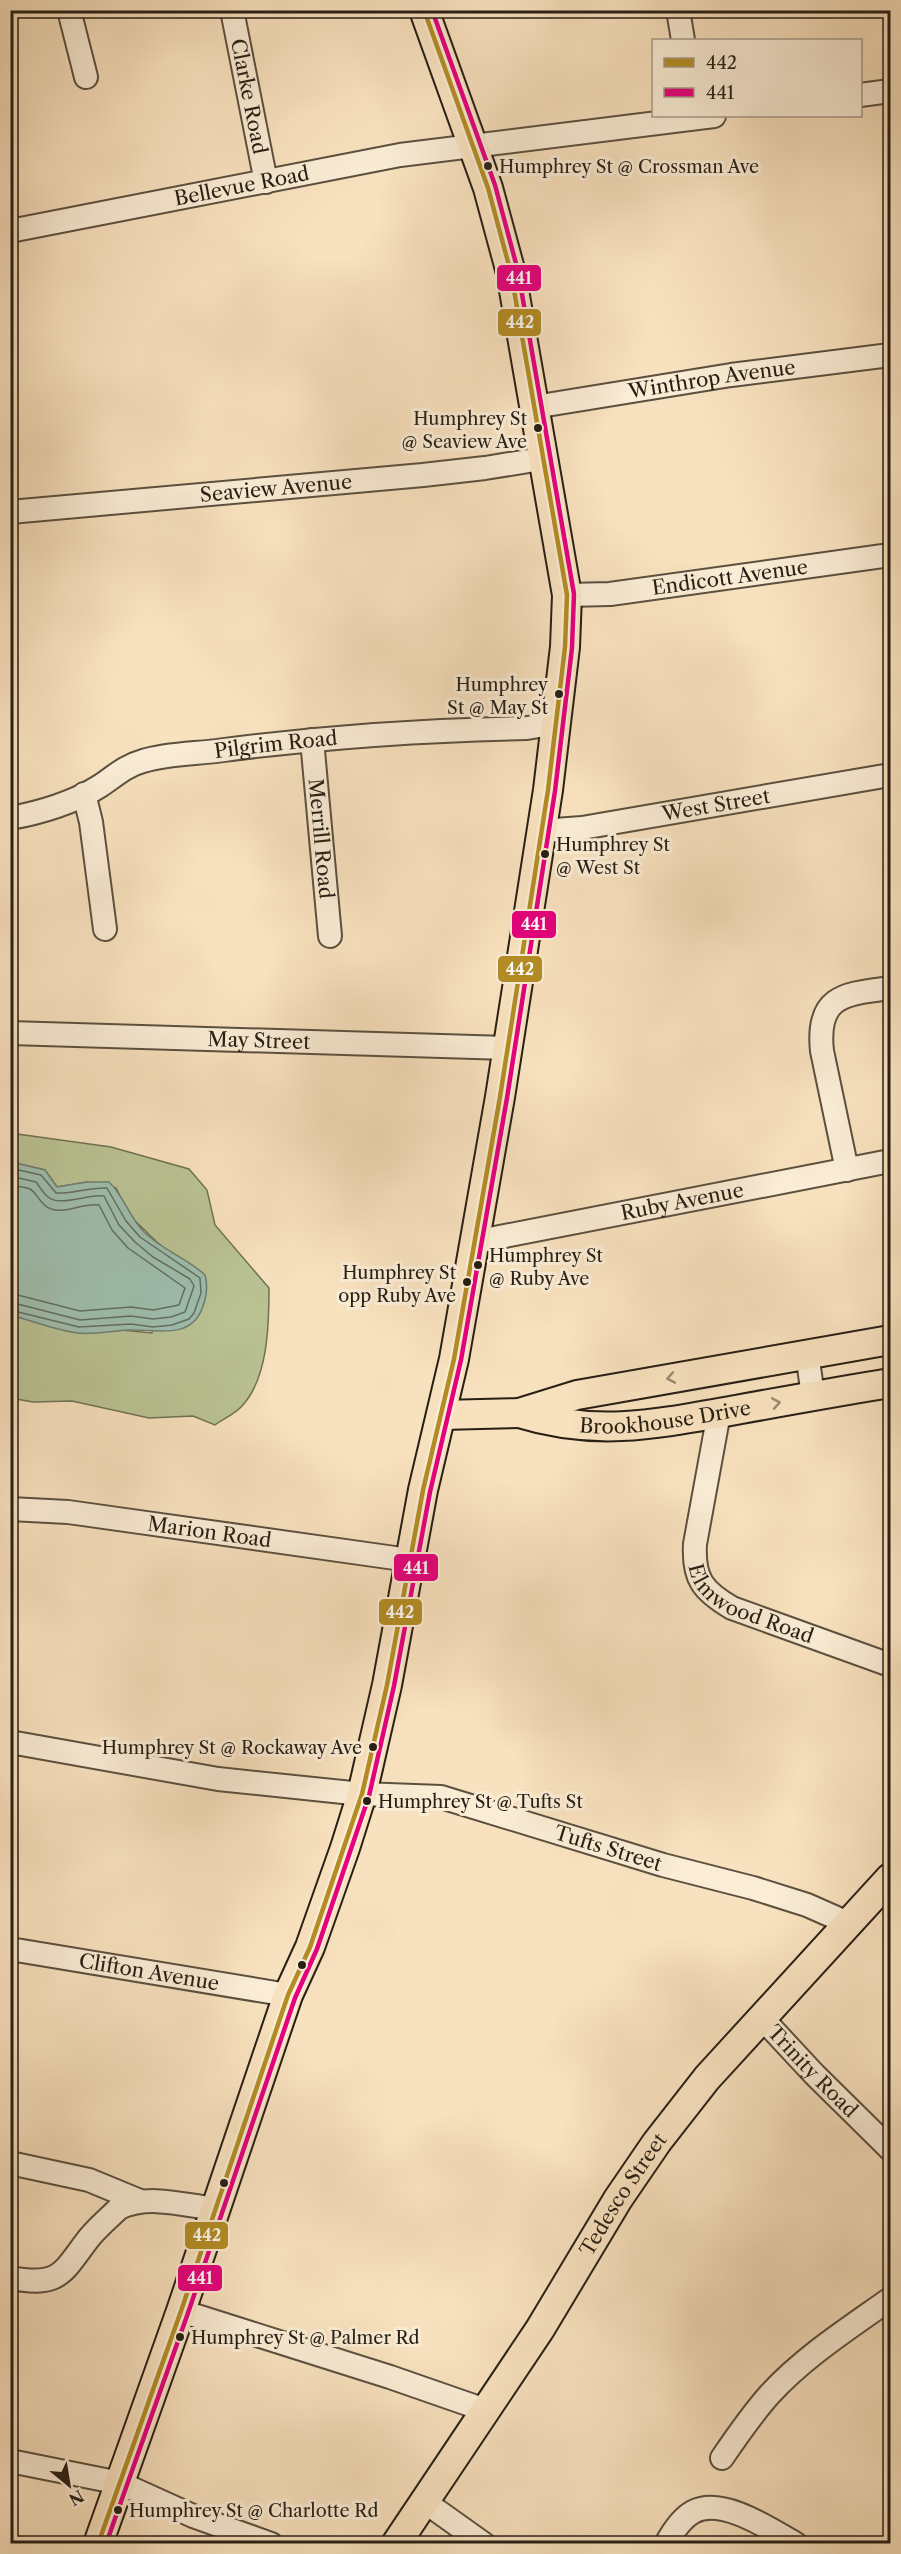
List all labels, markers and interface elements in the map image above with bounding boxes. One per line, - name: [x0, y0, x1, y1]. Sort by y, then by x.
- street label: Clarke Road: [226, 37, 272, 156]
- legend: [652, 39, 862, 117]
- text: 442: [706, 52, 737, 74]
- text: 441: [706, 82, 735, 104]
- place label: Humphrey St @ Crossman Ave: [499, 156, 759, 178]
- marker: Humphrey St @ Crossman Ave: [482, 160, 494, 172]
- street label: Bellevue Road: [172, 161, 311, 211]
- line badge: 441: [496, 264, 542, 292]
- text: 441: [506, 268, 533, 288]
- line badge: 442: [497, 308, 542, 337]
- text: 442: [506, 312, 534, 332]
- street label: Winthrop Avenue: [626, 355, 797, 404]
- place label: Humphrey St @ Seaview Ave: [402, 408, 528, 453]
- marker: Humphrey St @ Seaview Ave: [532, 422, 544, 434]
- street label: Seaview Avenue: [199, 469, 353, 507]
- street label: Endicott Avenue: [650, 555, 809, 600]
- place label: Humphrey St @ May St: [447, 674, 549, 719]
- marker: Humphrey St @ May St: [553, 688, 565, 700]
- street label: Pilgrim Road: [213, 726, 338, 763]
- street label: Merrill Road: [304, 777, 339, 900]
- street label: West Street: [659, 784, 772, 826]
- place label: Humphrey St @ West St: [556, 834, 670, 879]
- marker: Humphrey St @ West St: [539, 848, 551, 860]
- line badge: 441: [511, 910, 557, 939]
- text: 441: [521, 914, 548, 934]
- line badge: 442: [497, 955, 543, 983]
- text: 442: [506, 959, 534, 979]
- street label: May Street: [207, 1027, 311, 1054]
- street label: Ruby Avenue: [619, 1178, 746, 1225]
- place label: Humphrey St @ Ruby Ave: [489, 1245, 603, 1290]
- marker: Humphrey St @ Ruby Ave: [472, 1259, 484, 1271]
- place label: Humphrey St opp Ruby Ave: [338, 1262, 457, 1307]
- marker: Humphrey St opp Ruby Ave: [461, 1276, 473, 1288]
- one-way arrow: [667, 1371, 677, 1384]
- street label: Brookhouse Drive: [579, 1395, 753, 1438]
- one-way arrow: [771, 1397, 781, 1409]
- street label: Marion Road: [146, 1511, 273, 1553]
- line badge: 441: [393, 1553, 439, 1582]
- text: 441: [403, 1558, 430, 1578]
- street label: Elmwood Road: [683, 1561, 817, 1648]
- line badge: 442: [378, 1598, 423, 1626]
- text: 442: [386, 1602, 414, 1622]
- place label: Humphrey St @ Rockaway Ave: [102, 1737, 362, 1759]
- marker: Humphrey St @ Rockaway Ave: [367, 1741, 379, 1753]
- place label: Humphrey St @ Tufts St: [378, 1791, 583, 1813]
- marker: Humphrey St @ Tufts St: [361, 1795, 373, 1807]
- street label: Tufts Street: [552, 1820, 665, 1876]
- street label: Clifton Avenue: [77, 1949, 221, 1995]
- unlabelled marker: [296, 1959, 308, 1971]
- street label: Trinity Road: [763, 2020, 863, 2122]
- street label: Tedesco Street: [575, 2128, 671, 2260]
- unlabelled marker: [218, 2177, 230, 2189]
- line badge: 442: [184, 2221, 229, 2250]
- text: 442: [193, 2225, 221, 2245]
- line badge: 441: [177, 2264, 223, 2292]
- text: 441: [187, 2268, 214, 2288]
- place label: Humphrey St @ Palmer Rd: [191, 2327, 420, 2349]
- marker: Humphrey St @ Palmer Rd: [174, 2331, 186, 2343]
- north arrow: [39, 2455, 99, 2515]
- text: N: [65, 2486, 88, 2510]
- place label: Humphrey St @ Charlotte Rd: [129, 2500, 378, 2522]
- marker: Humphrey St @ Charlotte Rd: [112, 2504, 124, 2516]

